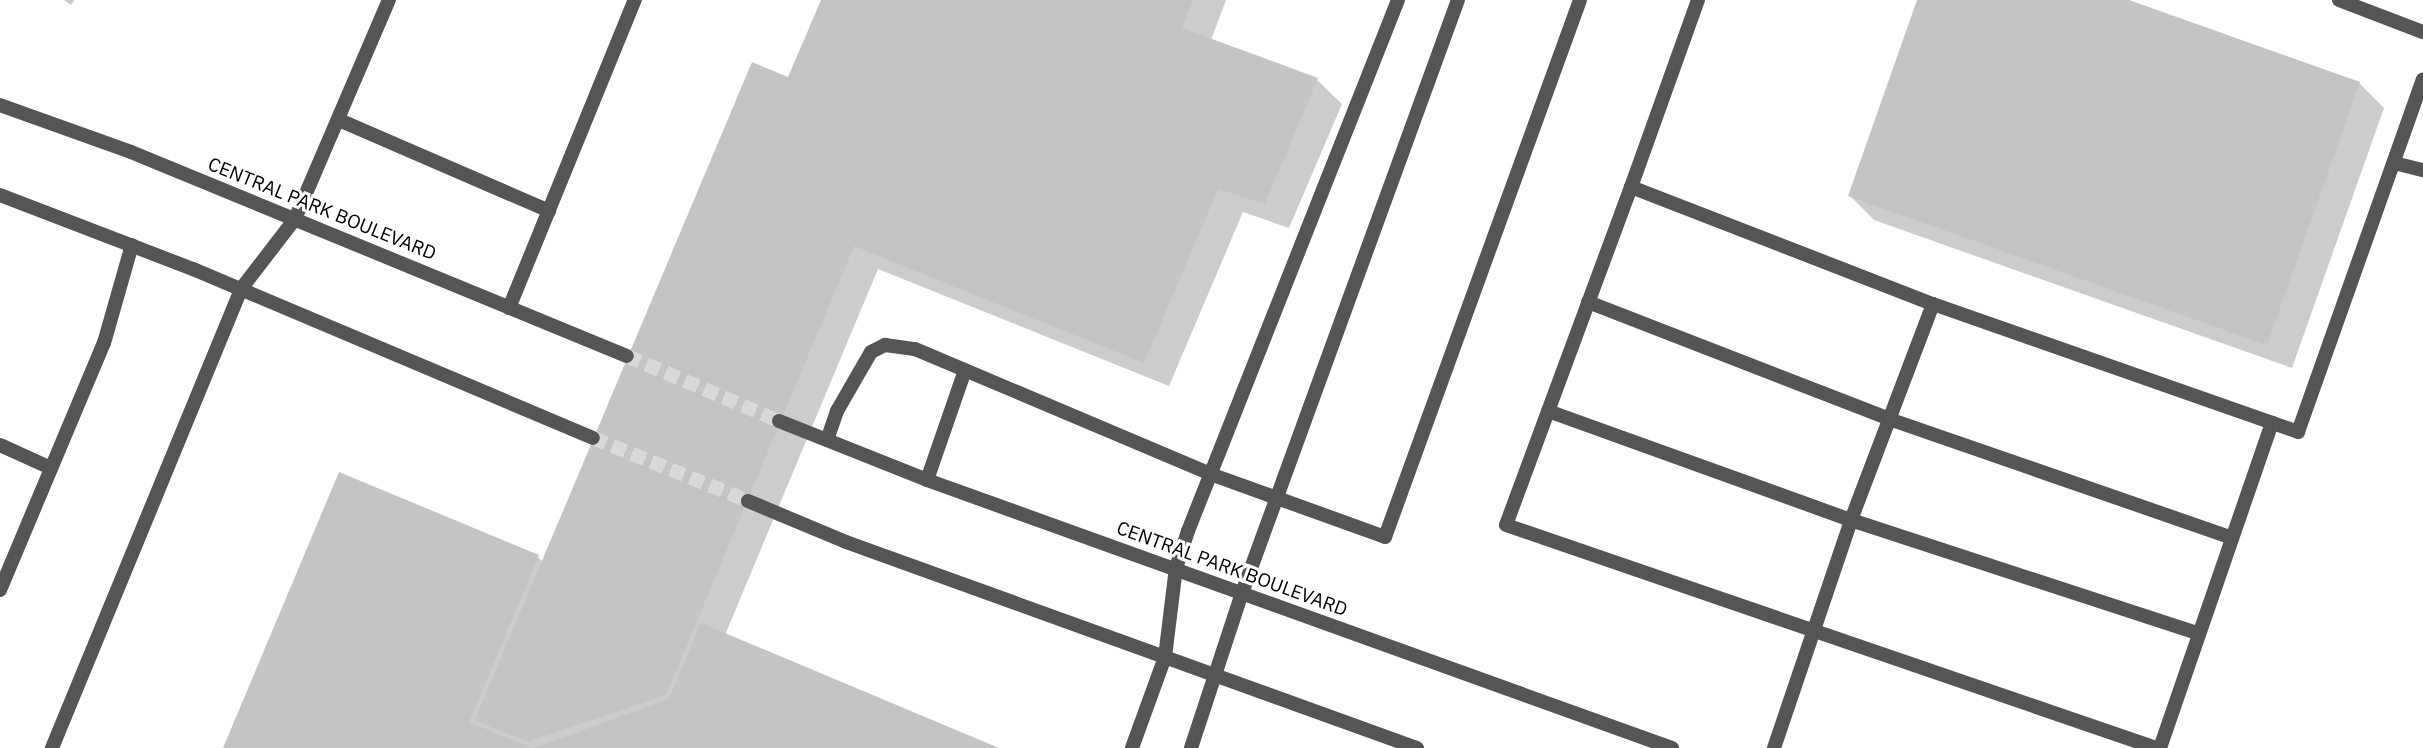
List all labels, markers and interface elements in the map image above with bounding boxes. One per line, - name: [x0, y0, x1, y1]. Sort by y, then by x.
- street label: CENTRAL PARK BOULEVARD: [205, 153, 439, 265]
- street label: CENTRAL PARK BOULEVARD: [1113, 517, 1351, 621]

